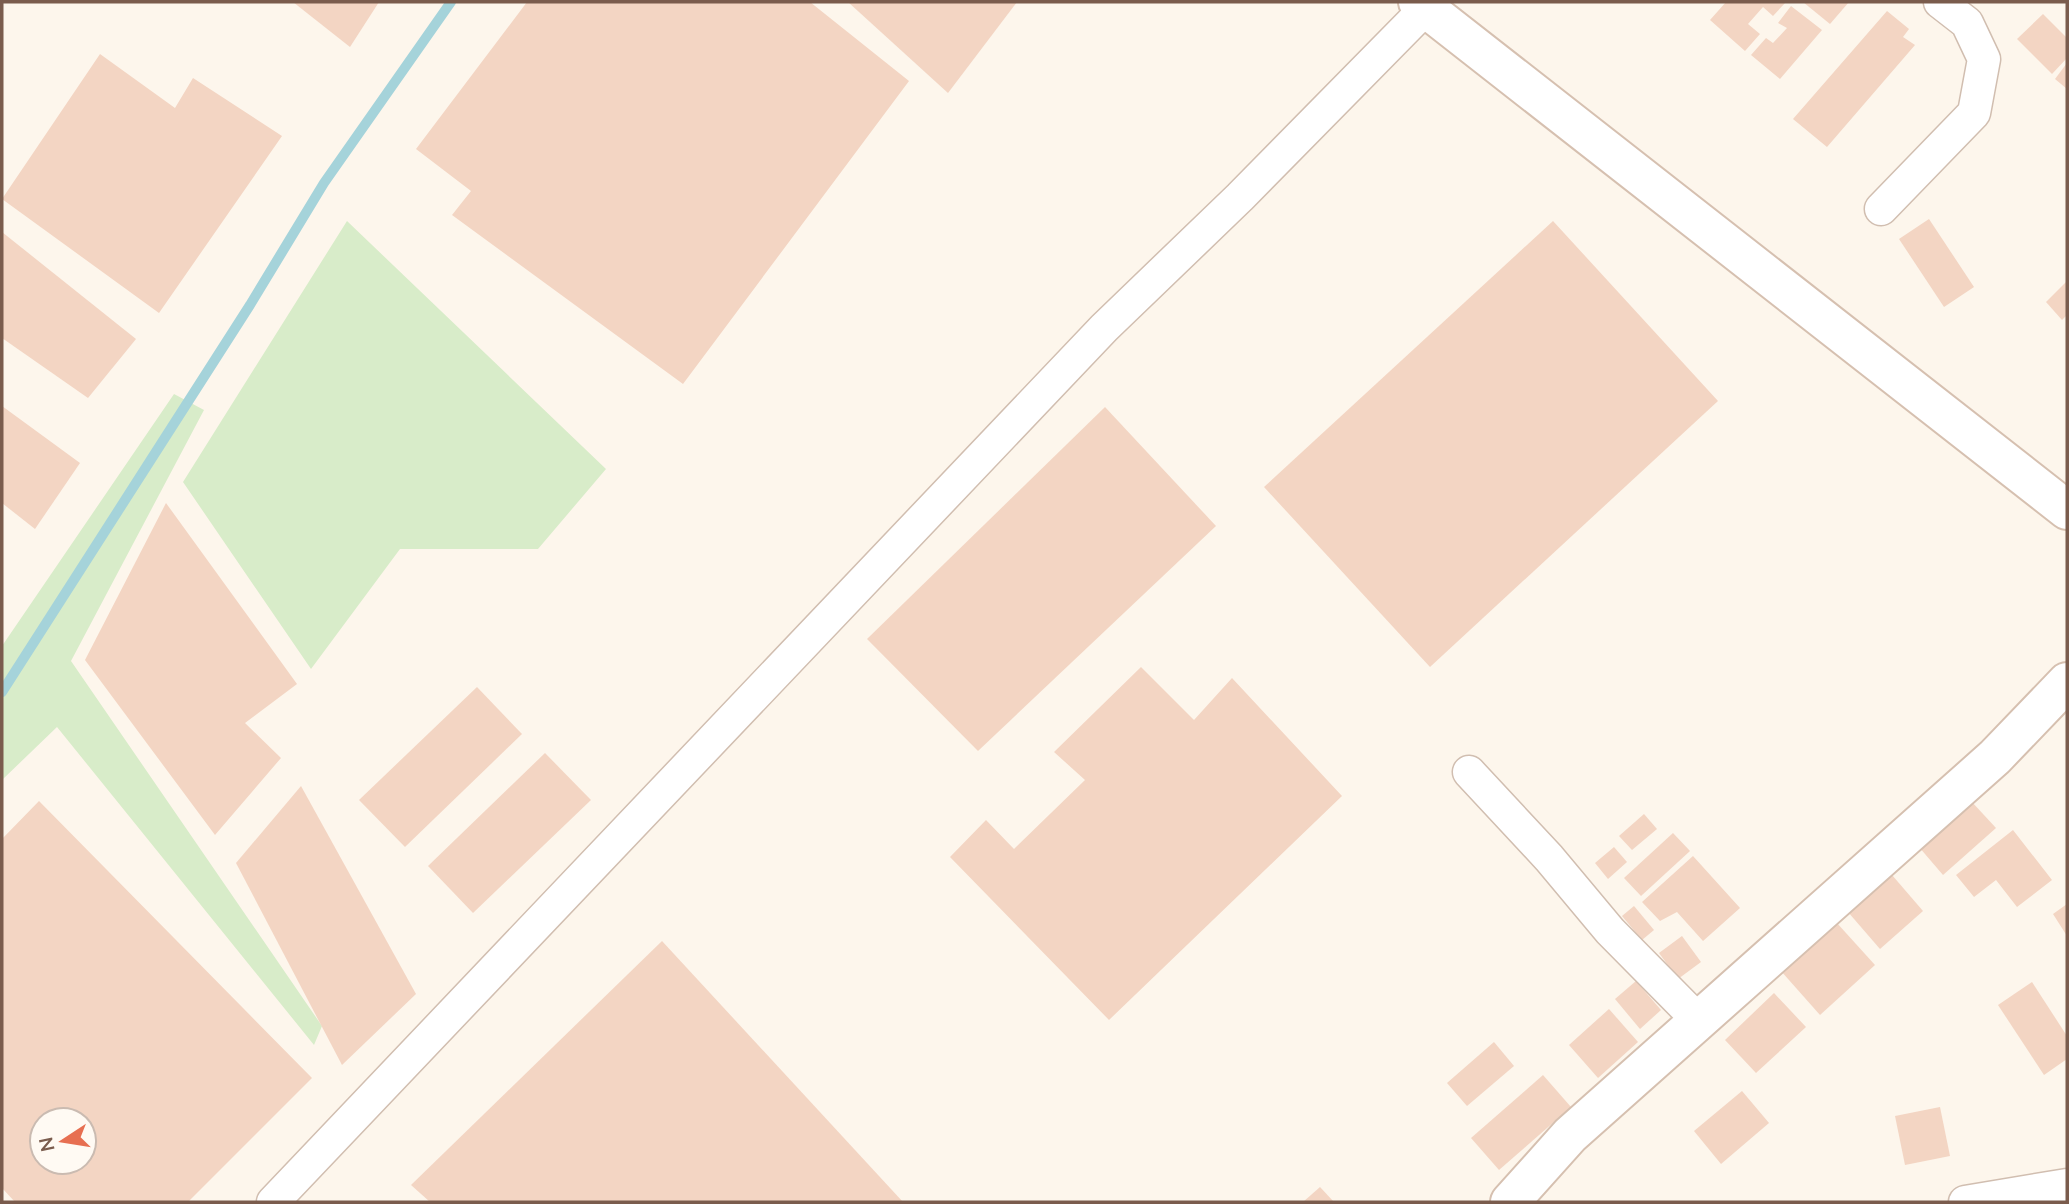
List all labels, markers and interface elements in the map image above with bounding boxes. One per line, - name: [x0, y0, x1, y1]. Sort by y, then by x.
- north arrow: [28, 1106, 98, 1176]
- text: N: [33, 1135, 60, 1154]

